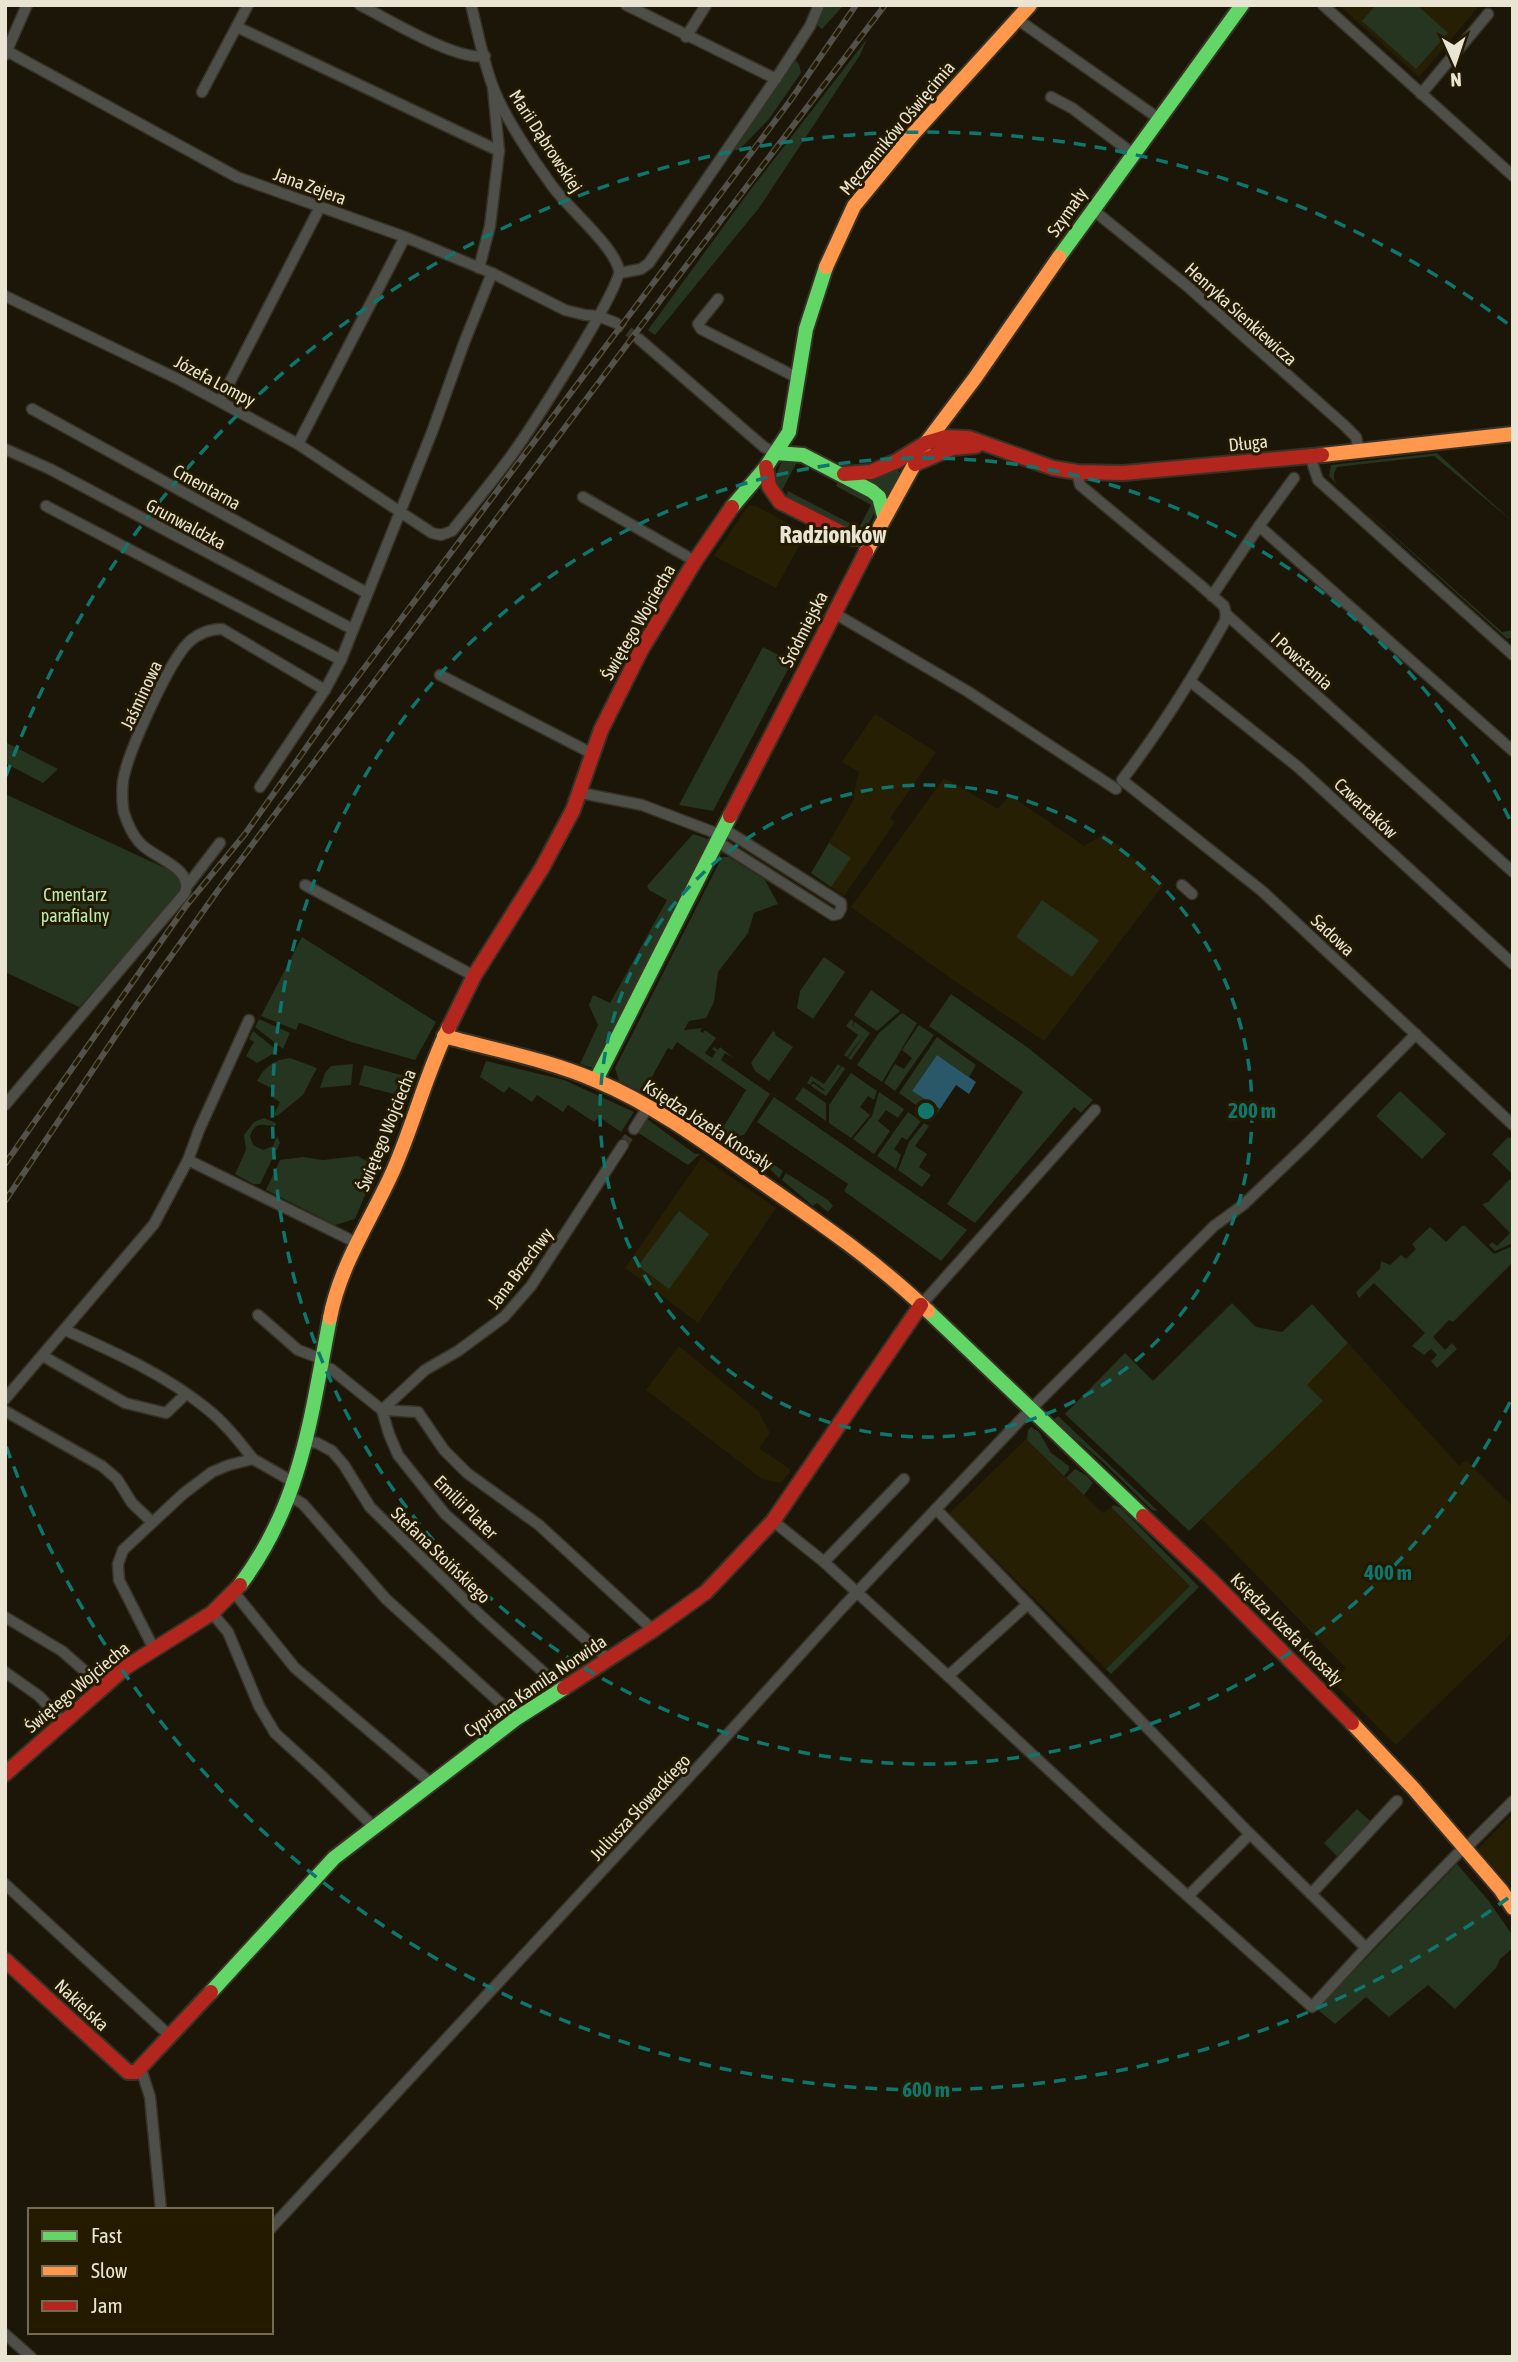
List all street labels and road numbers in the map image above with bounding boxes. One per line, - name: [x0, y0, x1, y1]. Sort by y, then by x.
- street label: Męczenników Oświęcimia: [835, 57, 959, 199]
- street label: Marii Dąbrowskiej: [505, 86, 587, 196]
- street label: Jana Zejera: [271, 163, 349, 209]
- street label: Szymały: [1043, 184, 1091, 240]
- street label: Henryka Sienkiewicza: [1181, 258, 1301, 370]
- street label: Józefa Lompy: [171, 351, 259, 411]
- street label: Długa: [1227, 431, 1269, 455]
- street label: Cmentarna: [170, 460, 244, 514]
- street label: Grunwaldzka: [143, 494, 229, 554]
- street label: Świętego Wojciecha: [596, 561, 680, 683]
- street label: Śródmiejska: [776, 588, 832, 670]
- street label: I Powstania: [1267, 628, 1337, 694]
- street label: Jaśminowa: [116, 657, 166, 733]
- street label: Czwartaków: [1330, 773, 1402, 843]
- street label: Sadowa: [1307, 910, 1359, 960]
- street label: Świętego Wojciecha: [352, 1066, 420, 1194]
- street label: Księdza Józefa Knosały: [639, 1075, 777, 1175]
- street label: Jana Brzechwy: [483, 1224, 557, 1312]
- street label: Emilii Plater: [430, 1471, 502, 1543]
- street label: Stefana Stoińskiego: [387, 1502, 495, 1608]
- street label: Księdza Józefa Knosały: [1226, 1568, 1348, 1690]
- street label: Cypriana Kamila Norwida: [460, 1631, 610, 1741]
- street label: Świętego Wojciecha: [21, 1637, 133, 1737]
- street label: Juliusza Słowackiego: [586, 1750, 694, 1864]
- street label: Nakielska: [51, 1975, 113, 2035]

